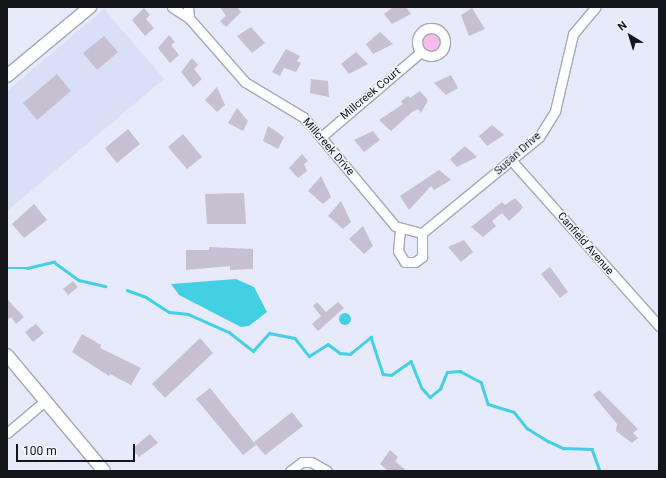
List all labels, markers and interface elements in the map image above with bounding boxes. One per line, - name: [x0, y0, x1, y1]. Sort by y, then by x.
- north arrow: [610, 16, 650, 56]
- text: N: [615, 19, 629, 34]
- street label: Millcreek Court: [338, 65, 404, 123]
- street label: Millcreek Drive: [300, 116, 356, 178]
- street label: Susan Drive: [492, 130, 544, 178]
- street label: Canfield Avenue: [554, 210, 616, 278]
- scale bar: [18, 436, 137, 462]
- text: 100 m: [23, 444, 57, 458]

